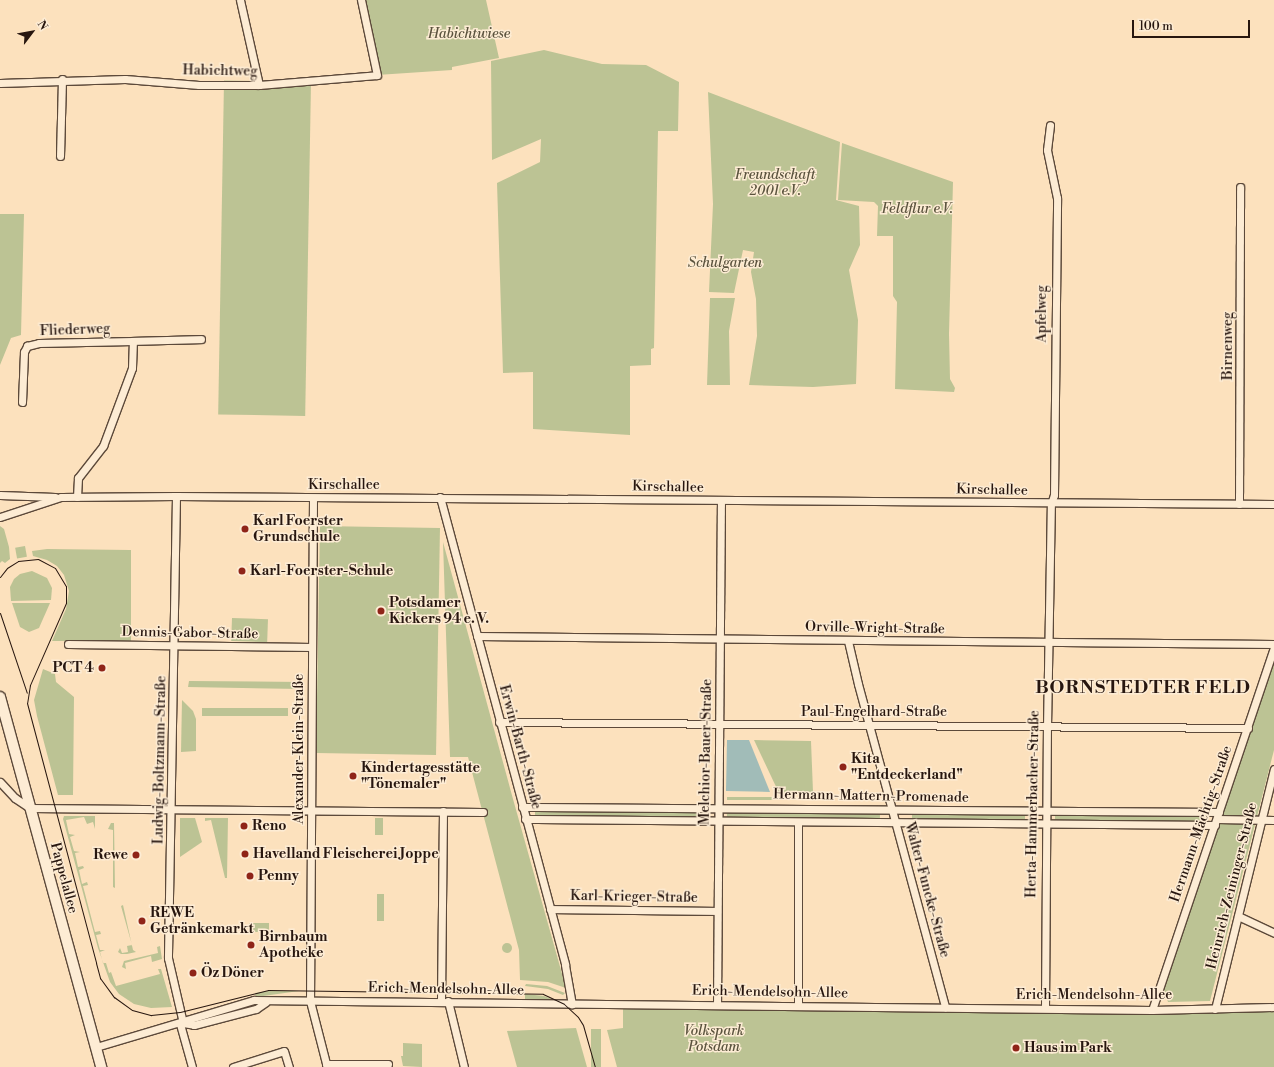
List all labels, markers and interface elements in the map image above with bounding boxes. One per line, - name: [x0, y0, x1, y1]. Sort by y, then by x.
- north arrow: [12, 12, 52, 52]
- scale bar: [1134, 12, 1252, 38]
- text: N: [34, 18, 50, 33]
- text: 100 m: [1139, 19, 1173, 34]
- park label: Habichtwiese: [428, 26, 510, 42]
- street label: Habichtweg: [182, 62, 258, 80]
- park label: Freundschaft 2001 e.V.: [735, 167, 815, 200]
- park label: Feldflur e.V.: [881, 201, 953, 217]
- park label: Schulgarten: [688, 255, 762, 271]
- street label: Apfelweg: [1034, 285, 1050, 343]
- street label: Birnenweg: [1220, 312, 1236, 380]
- street label: Fliederweg: [39, 320, 111, 340]
- street label: Kirschallee: [308, 477, 380, 493]
- street label: Kirschallee: [632, 478, 704, 496]
- street label: Kirschallee: [956, 481, 1028, 499]
- place label: Karl Foerster Grundschule: [253, 513, 343, 546]
- marker: Karl Foerster Grundschule: [240, 524, 250, 534]
- place label: Karl-Foerster-Schule: [250, 563, 393, 579]
- marker: Karl-Foerster-Schule: [237, 566, 247, 576]
- place label: Potsdamer Kickers 94 e. V.: [389, 595, 489, 628]
- marker: Potsdamer Kickers 94 e. V.: [376, 606, 386, 616]
- street label: Orville-Wright-Straße: [805, 618, 945, 638]
- street label: Dennis-Gabor-Straße: [122, 623, 258, 643]
- place label: PCT 4: [52, 660, 94, 676]
- marker: PCT 4: [97, 663, 107, 673]
- street label: Alexander-Klein-Straße: [291, 674, 307, 824]
- street label: Ludwig-Boltzmann-Straße: [150, 675, 170, 845]
- district label: BORNSTEDTER FELD: [1035, 677, 1251, 699]
- street label: Melchior-Bauer-Straße: [696, 679, 716, 825]
- street label: Erwin-Barth-Straße: [495, 683, 545, 811]
- street label: Paul-Engelhard-Straße: [801, 704, 947, 720]
- street label: Herta-Hammerbacher-Straße: [1023, 710, 1043, 898]
- street label: Hermann-Mächtig-Straße: [1166, 743, 1236, 905]
- place label: Kita "Entdeckerland": [851, 751, 963, 784]
- place label: Kindertagesstätte "Tönemaler": [361, 760, 480, 792]
- marker: Kita "Entdeckerland": [838, 762, 848, 772]
- marker: Kindertagesstätte "Tönemaler": [348, 771, 358, 781]
- street label: Hermann-Mattern-Promenade: [773, 786, 969, 806]
- street label: Heinrich-Zeininger-Straße: [1203, 801, 1261, 971]
- place label: Reno: [252, 818, 286, 834]
- marker: Reno: [239, 821, 249, 831]
- street label: Walter-Funcke-Straße: [901, 821, 953, 959]
- street label: Pappelallee: [46, 841, 82, 915]
- place label: Havelland Fleischerei Joppe: [253, 846, 439, 862]
- place label: Rewe: [93, 847, 128, 863]
- marker: Havelland Fleischerei Joppe: [240, 849, 250, 859]
- marker: Rewe: [131, 850, 141, 860]
- place label: Penny: [258, 868, 299, 884]
- marker: Penny: [245, 871, 255, 881]
- street label: Karl-Krieger-Straße: [570, 887, 698, 907]
- place label: REWE Getränkemarkt: [150, 905, 253, 938]
- marker: REWE Getränkemarkt: [137, 916, 147, 926]
- place label: Birnbaum Apotheke: [259, 929, 327, 962]
- marker: Birnbaum Apotheke: [246, 940, 256, 950]
- place label: Öz Döner: [201, 965, 264, 981]
- marker: Öz Döner: [188, 968, 198, 978]
- street label: Erich-Mendelsohn-Allee: [368, 979, 524, 999]
- street label: Erich-Mendelsohn-Allee: [692, 982, 848, 1002]
- street label: Erich-Mendelsohn-Allee: [1016, 987, 1172, 1003]
- park label: Volkspark Potsdam: [684, 1023, 744, 1056]
- place label: Haus im Park: [1024, 1040, 1112, 1056]
- marker: Haus im Park: [1011, 1043, 1021, 1053]

